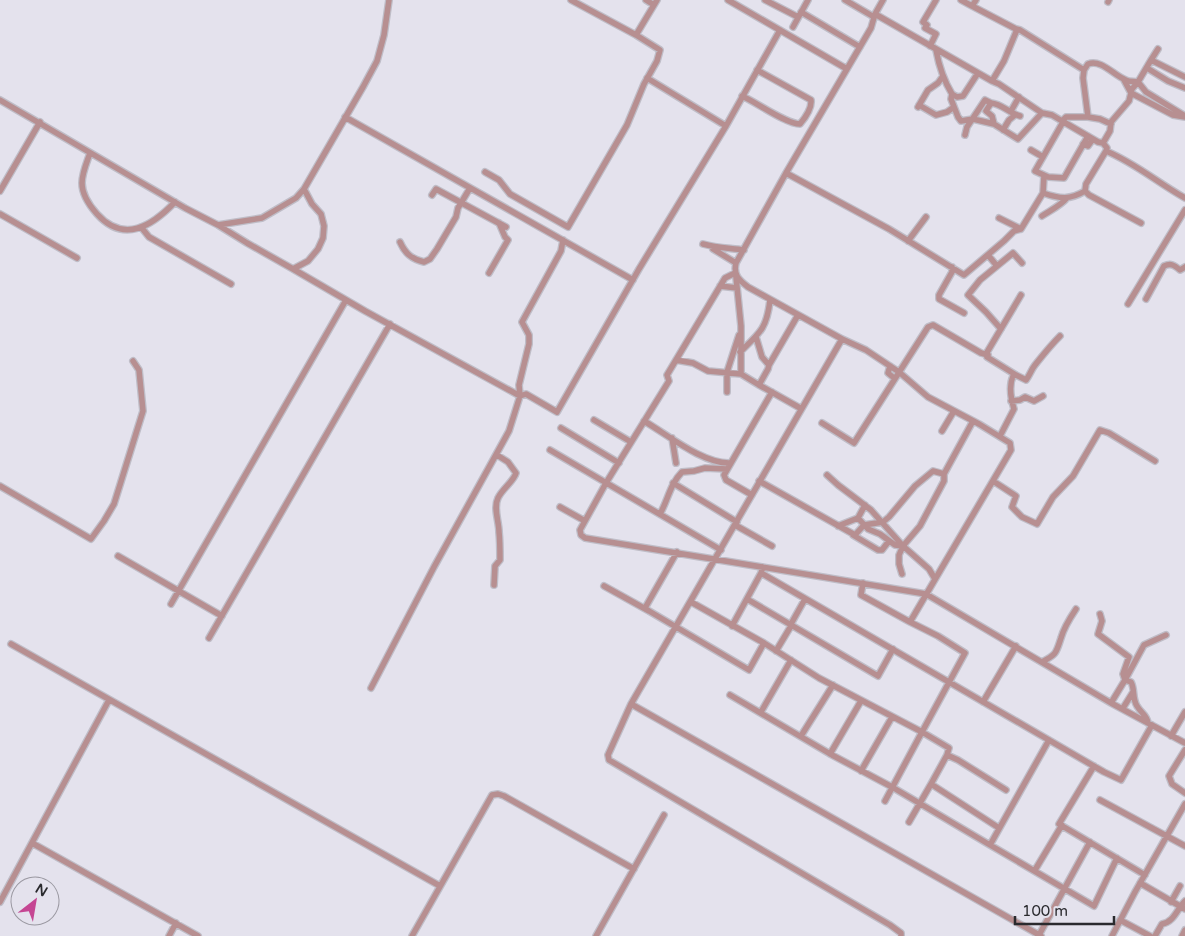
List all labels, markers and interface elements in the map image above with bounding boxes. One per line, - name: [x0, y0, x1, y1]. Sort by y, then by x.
- north arrow: [10, 876, 60, 926]
- text: N: [32, 880, 51, 900]
- scale bar: [1015, 894, 1114, 926]
- text: 100 m: [1022, 902, 1068, 920]

